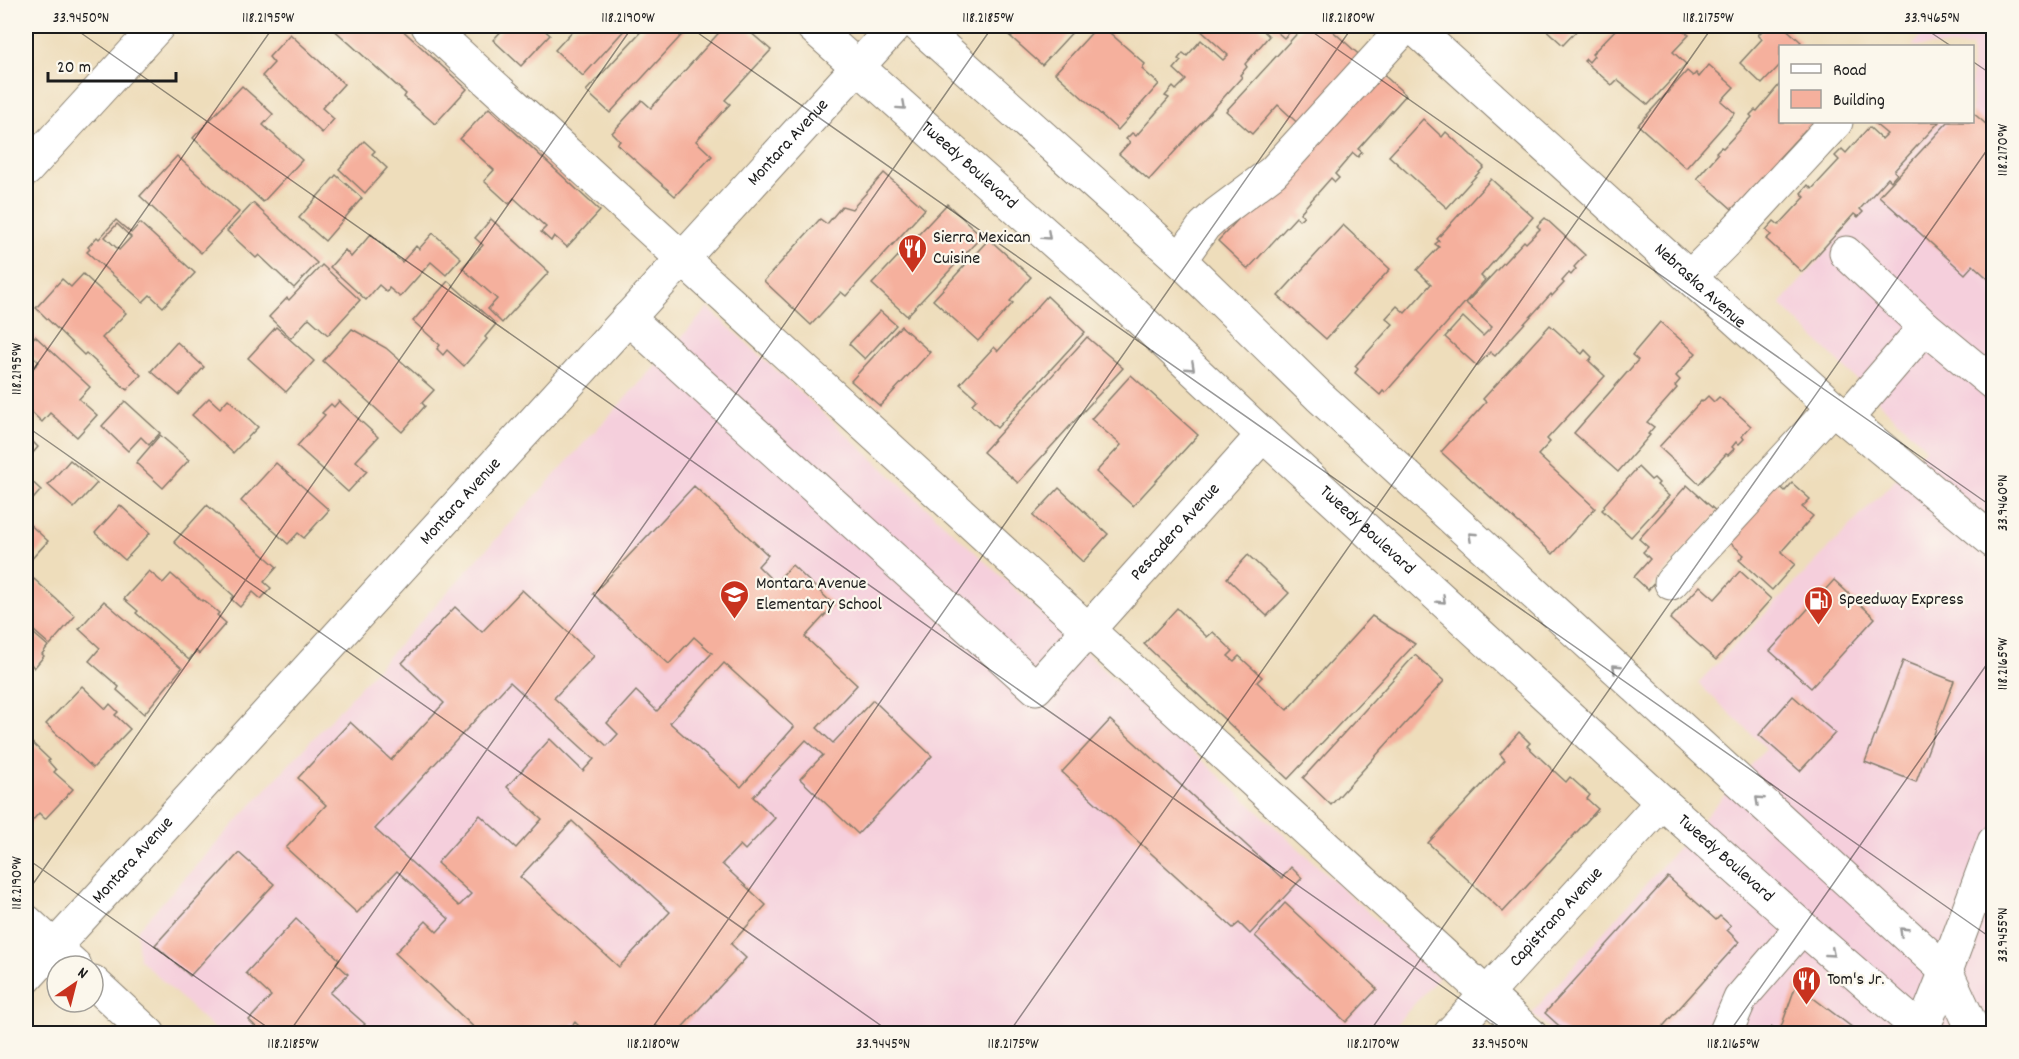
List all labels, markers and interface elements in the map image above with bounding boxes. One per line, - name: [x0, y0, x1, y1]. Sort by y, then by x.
- text: 33.9450°N: [53, 8, 109, 30]
- text: 118.2195°W: [242, 8, 294, 30]
- text: 118.2190°W: [601, 8, 655, 30]
- text: 118.2185°W: [962, 8, 1014, 30]
- text: 118.2180°W: [1322, 8, 1375, 30]
- text: 118.2175°W: [1682, 8, 1734, 30]
- text: 33.9465°N: [1904, 8, 1960, 30]
- scale bar: [48, 45, 176, 83]
- legend: [1779, 45, 1974, 123]
- text: 20 m: [57, 56, 91, 81]
- text: Road: [1833, 59, 1867, 84]
- text: Building: [1833, 89, 1885, 114]
- street label: Montara Avenue: [742, 93, 835, 192]
- one-way arrow: [895, 99, 905, 110]
- street label: Tweedy Boulevard: [915, 116, 1023, 216]
- text: 118.2170°W: [1993, 123, 2015, 176]
- place label: Sierra Mexican Cuisine: [933, 226, 1031, 272]
- one-way arrow: [1040, 229, 1051, 240]
- restaurant icon: Sierra Mexican Cuisine: [896, 232, 928, 274]
- street label: Nebraska Avenue: [1648, 238, 1751, 335]
- text: 118.2195°W: [7, 343, 29, 395]
- one-way arrow: [1184, 360, 1195, 371]
- street label: Montara Avenue: [414, 452, 507, 551]
- text: 33.9460°N: [1993, 475, 2015, 531]
- street label: Pescadero Avenue: [1125, 478, 1226, 587]
- street label: Tweedy Boulevard: [1313, 480, 1420, 581]
- one-way arrow: [1468, 532, 1479, 543]
- place label: Montara Avenue Elementary School: [756, 572, 883, 618]
- school or university icon: Montara Avenue Elementary School: [719, 578, 751, 620]
- fuel station icon: Speedway Express: [1802, 584, 1834, 626]
- place label: Speedway Express: [1839, 588, 1964, 613]
- one-way arrow: [1435, 593, 1446, 604]
- text: 118.2165°W: [1993, 637, 2015, 690]
- one-way arrow: [1612, 664, 1622, 675]
- one-way arrow: [1756, 796, 1767, 807]
- street label: Tweedy Boulevard: [1672, 809, 1779, 909]
- street label: Montara Avenue: [87, 811, 180, 910]
- text: 118.2190°W: [7, 856, 29, 910]
- street label: Capistrano Avenue: [1504, 862, 1609, 973]
- text: 33.9455°N: [1993, 907, 2015, 963]
- one-way arrow: [1900, 927, 1910, 938]
- one-way arrow: [1824, 945, 1835, 956]
- north arrow: [45, 954, 105, 1014]
- text: N: [72, 962, 92, 986]
- restaurant icon: Tom's Jr.: [1790, 964, 1822, 1006]
- place label: Tom's Jr.: [1827, 968, 1884, 993]
- text: 118.2185°W: [267, 1034, 319, 1056]
- text: 118.2180°W: [627, 1034, 680, 1056]
- text: 33.9445°N: [856, 1034, 910, 1056]
- text: 118.2175°W: [987, 1034, 1039, 1056]
- text: 118.2170°W: [1347, 1034, 1400, 1056]
- text: 33.9450°N: [1472, 1034, 1528, 1056]
- text: 118.2165°W: [1707, 1034, 1760, 1056]

